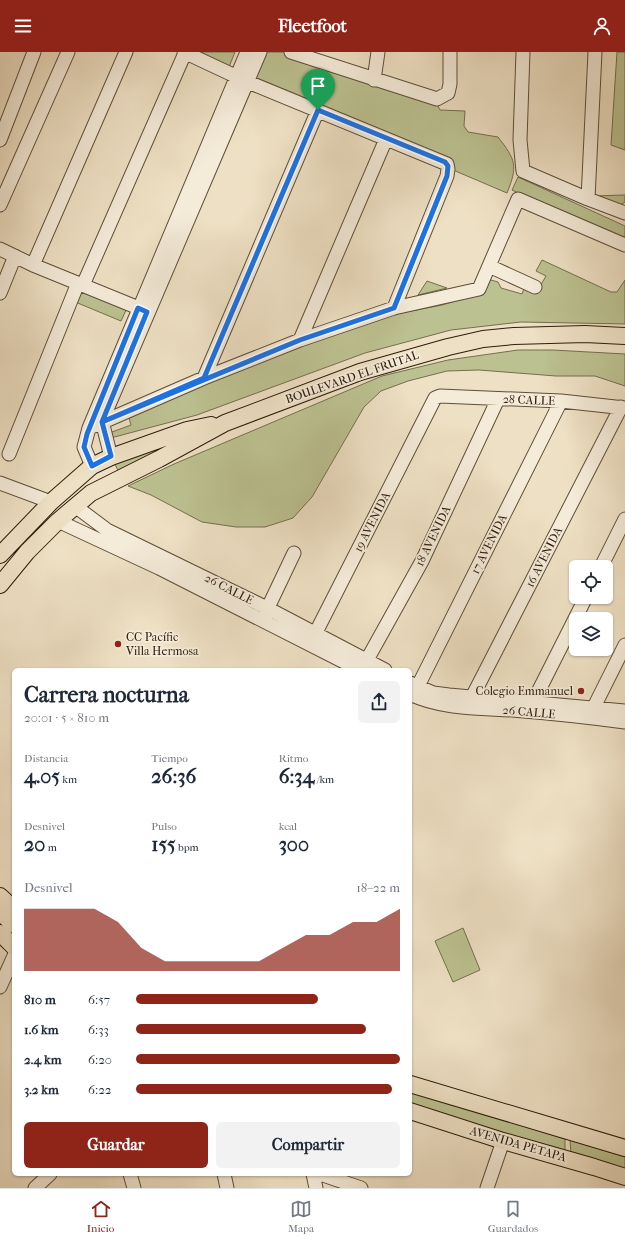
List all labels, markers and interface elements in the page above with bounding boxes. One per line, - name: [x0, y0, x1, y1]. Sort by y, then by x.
- icon: menu: [12, 15, 34, 37]
- icon: person: [591, 15, 613, 37]
- text: Fleetfoot: [278, 16, 347, 37]
- pin: [301, 69, 335, 110]
- icon: arrive: [307, 75, 329, 97]
- street label: BOULEVARD EL FRUTAL: [283, 347, 421, 406]
- street label: 28 CALLE: [503, 392, 555, 408]
- street label: 19 AVENIDA: [351, 489, 393, 554]
- street label: 18 AVENIDA: [412, 503, 454, 569]
- street label: 17 AVENIDA: [468, 512, 510, 576]
- street label: 16 AVENIDA: [523, 524, 565, 590]
- map controls: [569, 560, 613, 656]
- button: locate: [569, 560, 613, 604]
- street label: 26 CALLE: [202, 571, 256, 607]
- button: layers: [569, 612, 613, 656]
- place label: CC Pacífic Villa Hermosa: [125, 630, 199, 658]
- marker: CC Pacífic Villa Hermosa: [113, 639, 123, 649]
- button: share: [358, 681, 400, 723]
- text: Carrera nocturna: [24, 682, 189, 708]
- place label: Colegio Emmanuel: [476, 684, 574, 698]
- marker: Colegio Emmanuel: [576, 686, 586, 696]
- street label: 26 CALLE: [502, 703, 556, 721]
- text: 20:01 · 5 × 810 m: [24, 710, 109, 725]
- text: Distancia: [24, 752, 68, 765]
- text: Tiempo: [151, 752, 188, 765]
- text: Ritmo: [279, 752, 308, 765]
- text: 4.05: [24, 765, 60, 788]
- text: 26:36: [151, 765, 196, 788]
- text: 6:34: [279, 765, 314, 788]
- text: km: [60, 773, 77, 786]
- text: /km: [314, 773, 334, 786]
- text: Desnivel: [24, 820, 65, 833]
- text: Pulso: [151, 820, 177, 833]
- text: kcal: [279, 820, 297, 833]
- text: 20: [24, 833, 45, 856]
- text: 155: [151, 833, 176, 856]
- text: 300: [279, 833, 309, 856]
- text: m: [45, 841, 57, 854]
- text: bpm: [176, 841, 199, 854]
- text: Desnivel: [24, 880, 73, 895]
- text: 18–22 m: [356, 880, 400, 895]
- text: 810 m: [24, 992, 56, 1007]
- text: 6:57: [88, 992, 110, 1007]
- text: 1.6 km: [24, 1022, 58, 1037]
- text: 6:33: [88, 1022, 109, 1037]
- text: 2.4 km: [24, 1052, 61, 1067]
- text: 6:20: [88, 1052, 112, 1067]
- text: 3.2 km: [24, 1082, 59, 1097]
- text: 6:22: [88, 1082, 112, 1097]
- button: Guardar: [24, 1122, 208, 1168]
- button: Compartir: [216, 1122, 400, 1168]
- street label: AVENIDA PETAPA: [467, 1123, 568, 1165]
- tab: Inicio: [87, 1198, 114, 1235]
- tab: Mapa: [288, 1198, 314, 1235]
- tab: Guardados: [488, 1198, 538, 1235]

